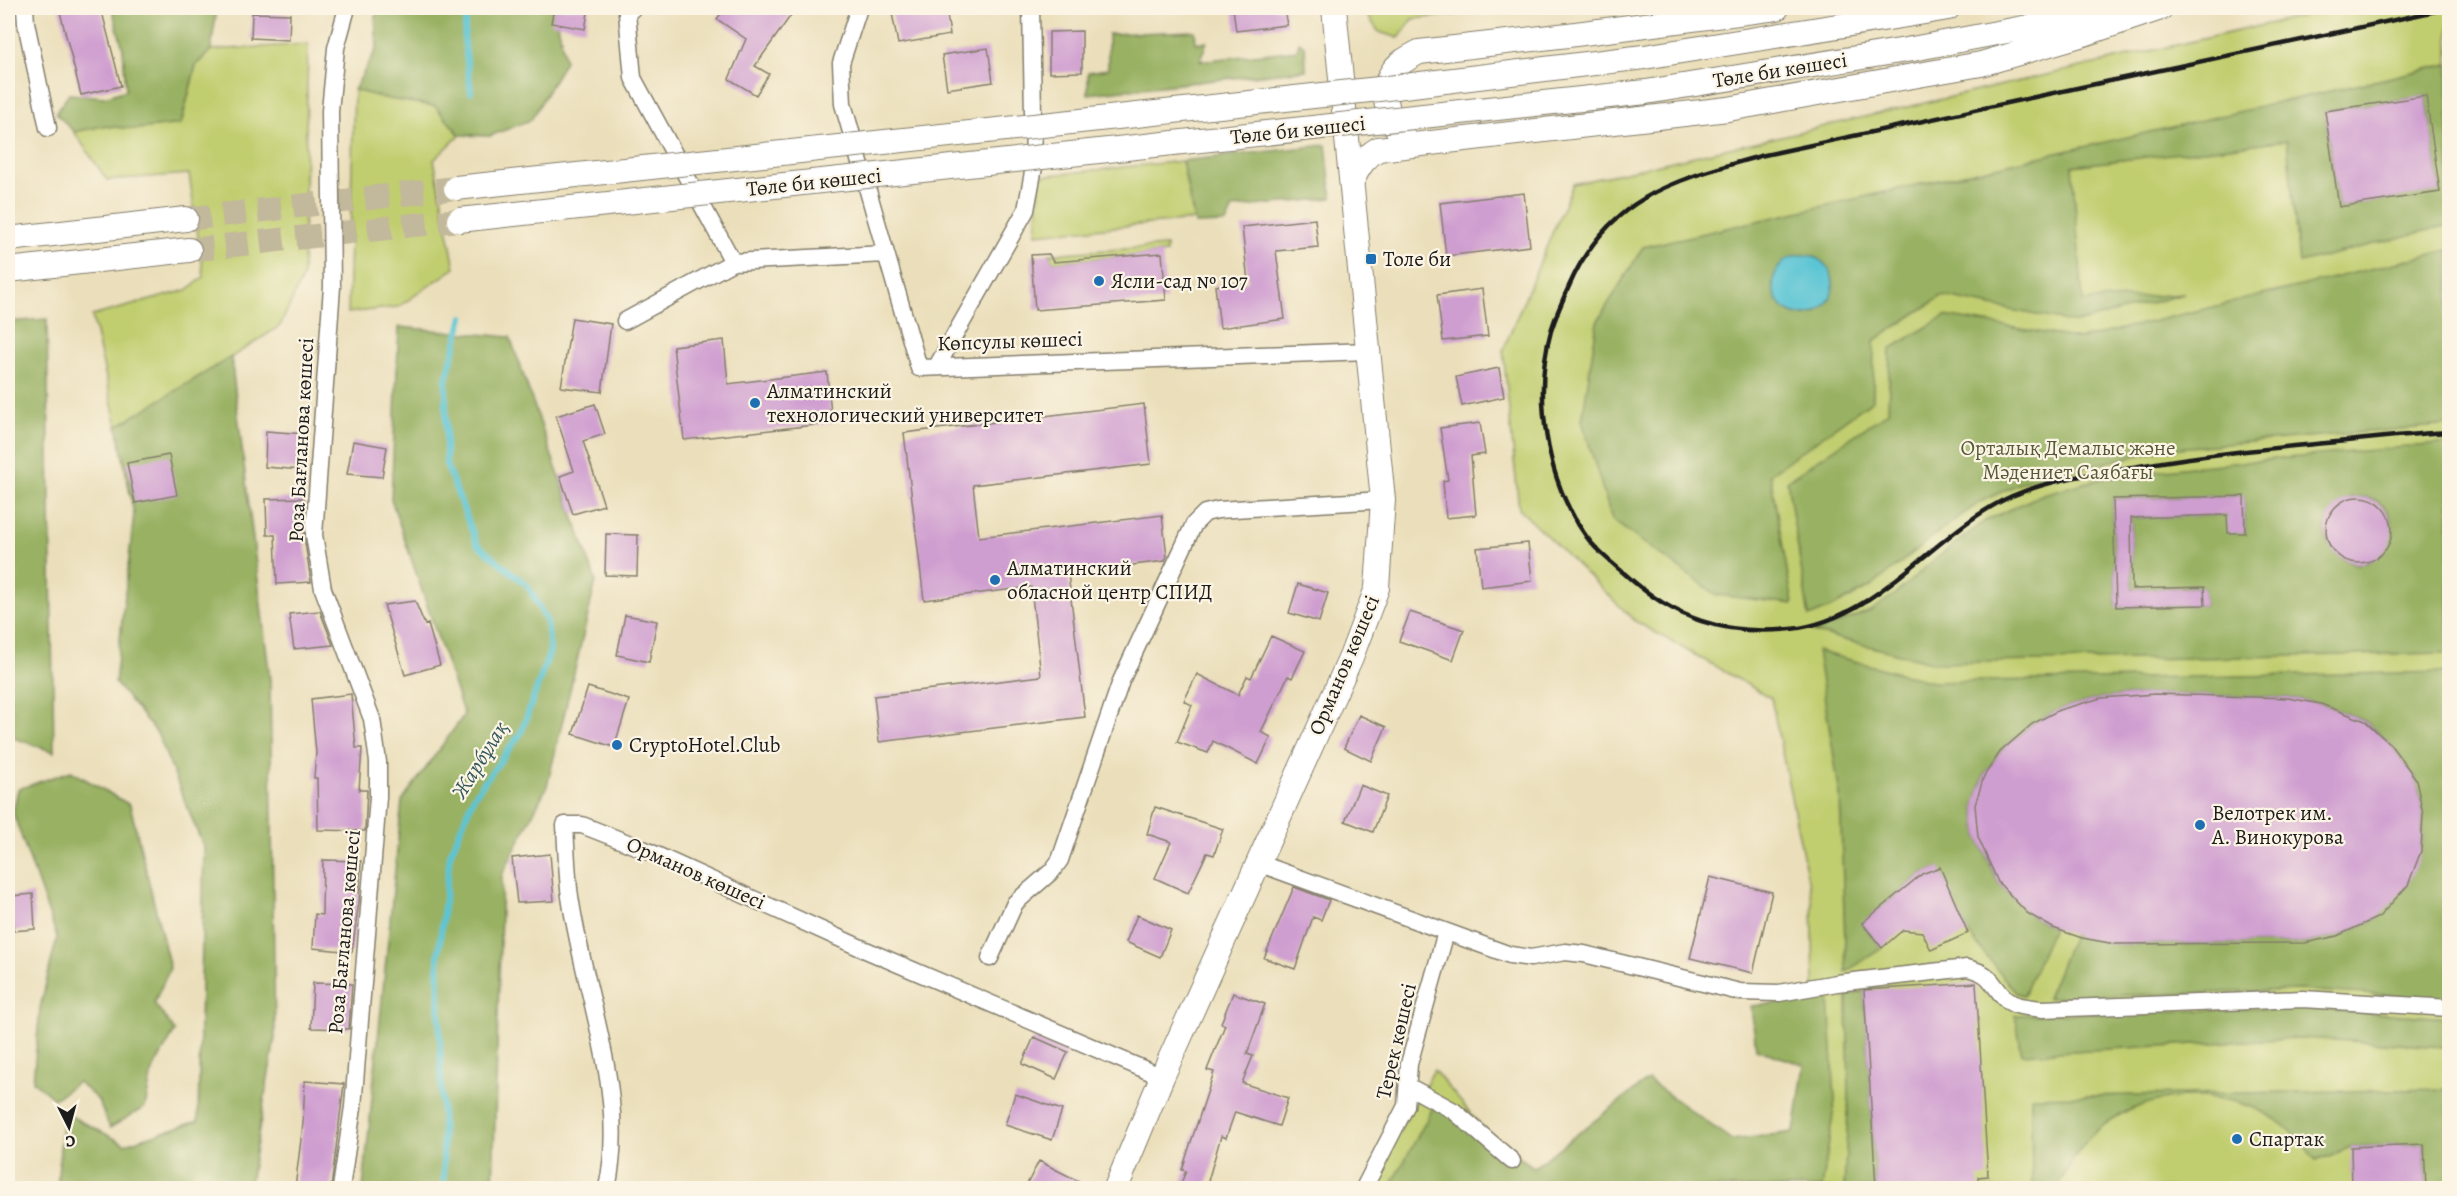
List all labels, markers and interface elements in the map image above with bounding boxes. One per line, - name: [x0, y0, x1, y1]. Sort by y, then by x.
- street label: Төле би көшесі: [1711, 46, 1849, 94]
- street label: Төле би көшесі: [1229, 109, 1367, 151]
- street label: Төле би көшесі: [745, 161, 883, 203]
- place label: Толе би: [1383, 245, 1451, 273]
- marker: Толе би: [1364, 252, 1378, 266]
- place label: Ясли-сад № 107: [1111, 267, 1248, 295]
- marker: Ясли-сад № 107: [1092, 274, 1106, 288]
- street label: Көпсулы көшесі: [937, 324, 1083, 358]
- street label: Роза Бағланова көшесі: [282, 337, 320, 543]
- place label: Алматинский технологический университет: [766, 377, 1043, 429]
- marker: Алматинский технологический университет: [748, 396, 762, 410]
- park label: Орталық Демалыс және Мәдениет Саябағы: [1960, 434, 2176, 486]
- place label: Алматинский обласной центр СПИД: [1006, 554, 1212, 606]
- marker: Алматинский обласной центр СПИД: [988, 573, 1002, 587]
- street label: Орманов көшесі: [1302, 591, 1386, 739]
- water label: Жарбұлақ: [444, 715, 516, 805]
- place label: CryptoHotel.Club: [629, 731, 781, 759]
- marker: CryptoHotel.Club: [610, 738, 624, 752]
- place label: Велотрек им. А. Винокурова: [2211, 799, 2344, 851]
- marker: Велотрек им. А. Винокурова: [2193, 818, 2207, 832]
- street label: Роза Бағланова көшесі: [321, 829, 367, 1035]
- street label: Орманов көшесі: [622, 830, 770, 916]
- street label: Терек көшесі: [1369, 980, 1423, 1102]
- north arrow: [39, 1097, 99, 1157]
- place label: Спартак: [2249, 1125, 2324, 1153]
- text: С: [64, 1129, 77, 1152]
- marker: Спартак: [2230, 1132, 2244, 1146]

